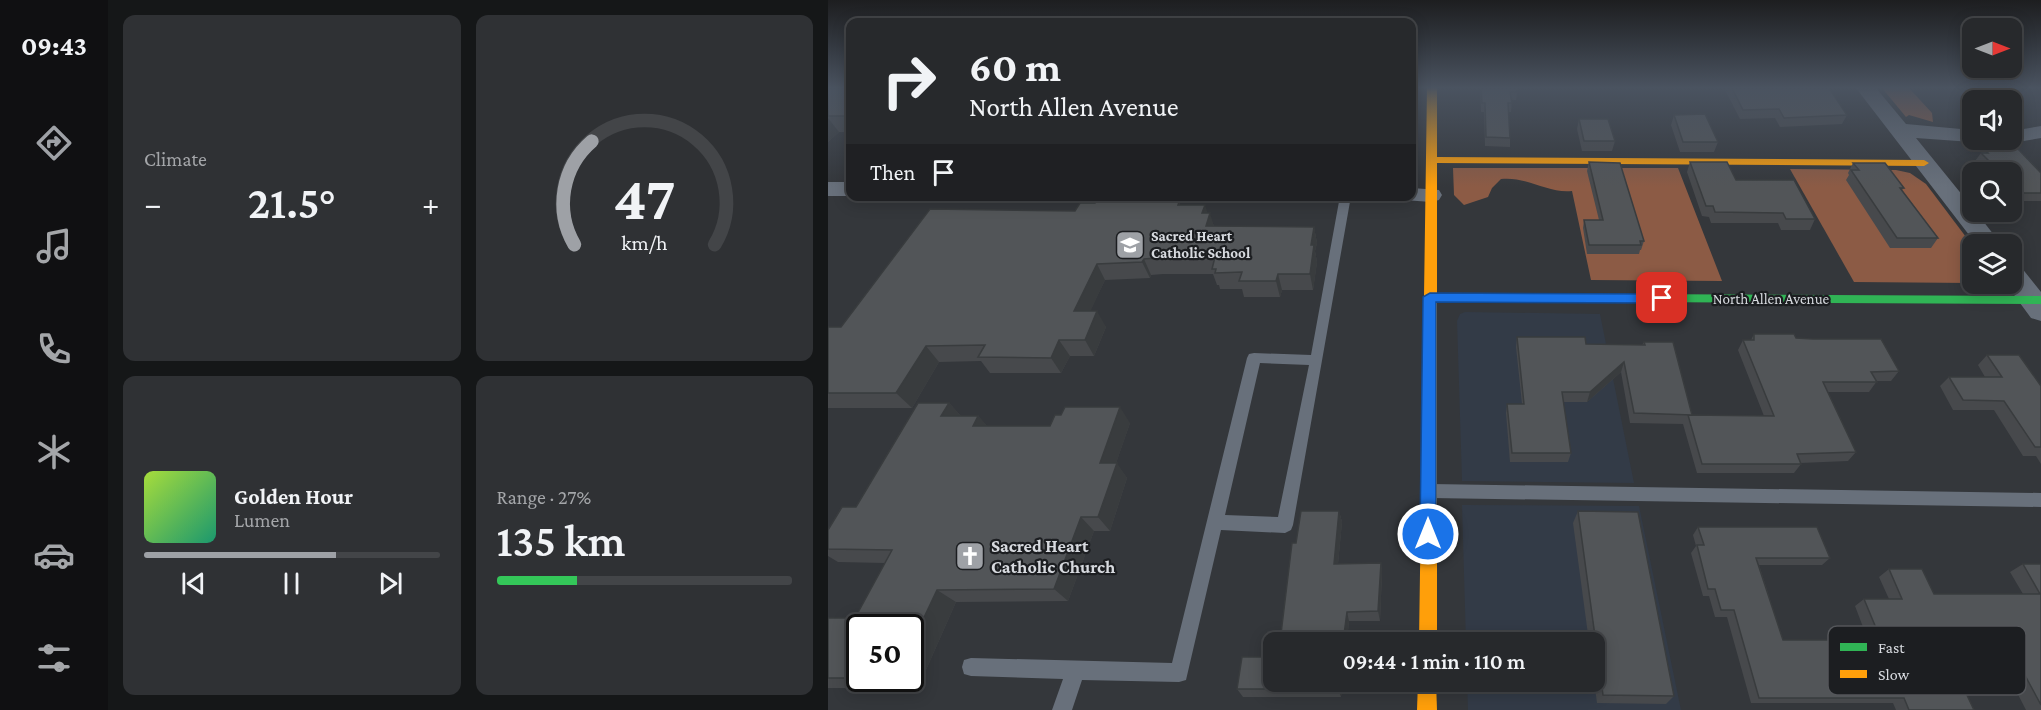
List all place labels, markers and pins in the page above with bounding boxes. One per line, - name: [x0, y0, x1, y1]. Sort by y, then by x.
- place label: Sacred Heart Catholic School: [1151, 228, 1251, 261]
- school or university icon: Sacred Heart Catholic School: [1114, 229, 1146, 261]
- pin: [1636, 272, 1687, 323]
- place label: Sacred Heart Catholic Church: [991, 536, 1116, 577]
- church icon: Sacred Heart Catholic Church: [954, 540, 986, 572]

